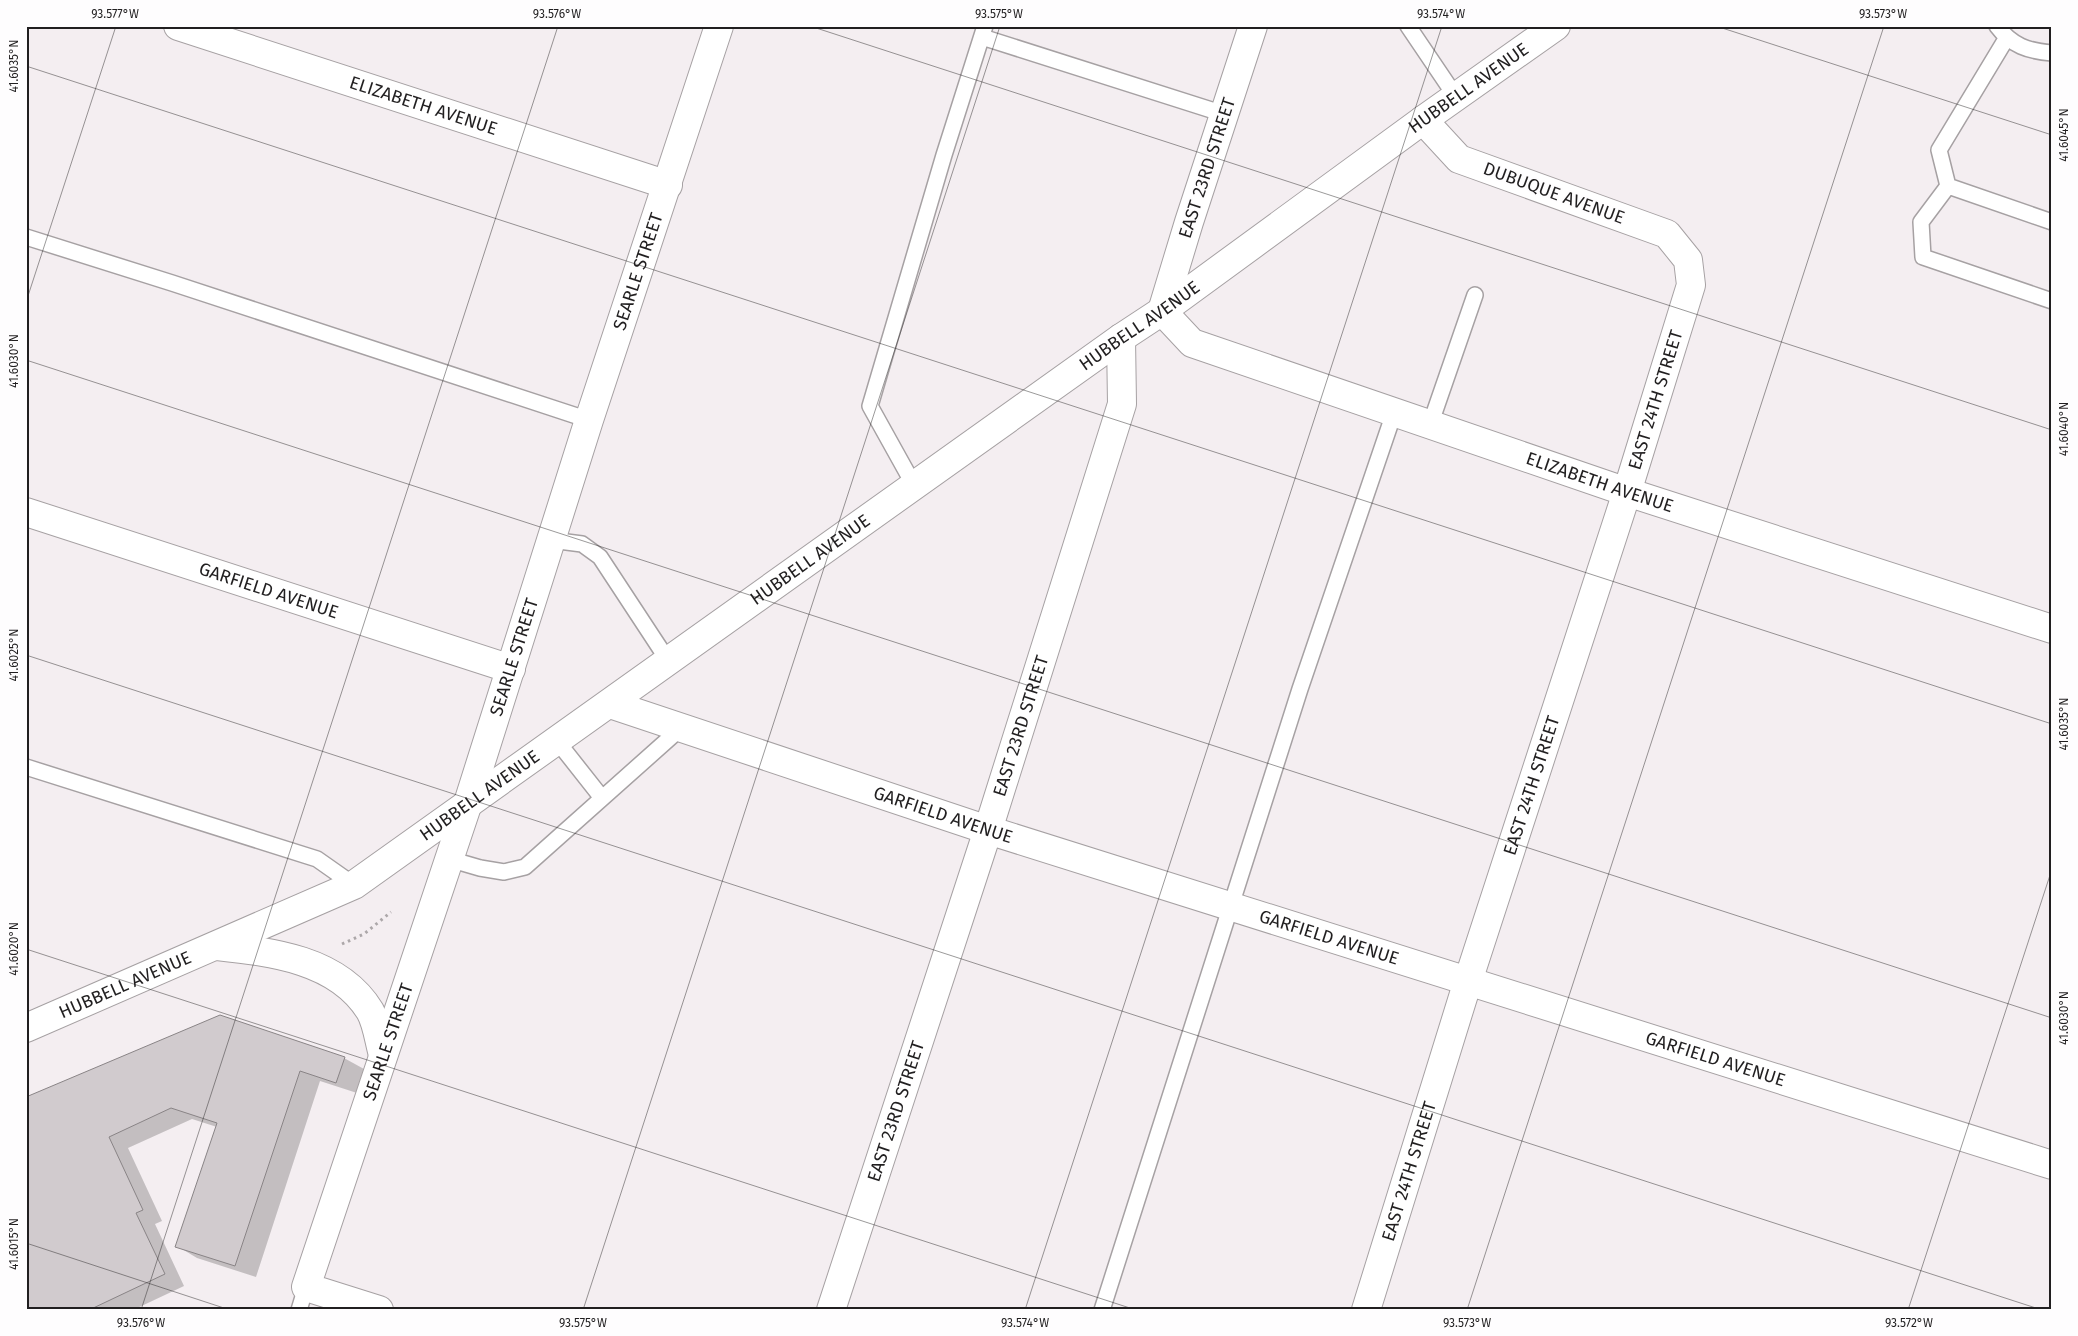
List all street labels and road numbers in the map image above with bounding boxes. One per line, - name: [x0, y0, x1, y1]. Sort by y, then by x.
- street label: HUBBELL AVENUE: [1404, 38, 1533, 138]
- street label: ELIZABETH AVENUE: [347, 71, 500, 140]
- street label: EAST 23RD STREET: [1174, 94, 1240, 241]
- street label: DUBUQUE AVENUE: [1480, 157, 1628, 229]
- street label: SEARLE STREET: [608, 209, 668, 333]
- street label: HUBBELL AVENUE: [1075, 276, 1204, 375]
- street label: EAST 24TH STREET: [1624, 327, 1688, 473]
- street label: ELIZABETH AVENUE: [1523, 447, 1676, 517]
- street label: HUBBELL AVENUE: [746, 510, 874, 610]
- street label: GARFIELD AVENUE: [196, 558, 341, 623]
- street label: SEARLE STREET: [485, 595, 543, 719]
- street label: EAST 23RD STREET: [988, 652, 1053, 799]
- street label: EAST 24TH STREET: [1499, 712, 1565, 858]
- street label: HUBBELL AVENUE: [415, 745, 544, 846]
- street label: GARFIELD AVENUE: [871, 782, 1015, 848]
- street label: GARFIELD AVENUE: [1256, 905, 1402, 970]
- street label: HUBBELL AVENUE: [56, 946, 194, 1023]
- street label: SEARLE STREET: [358, 980, 418, 1103]
- street label: GARFIELD AVENUE: [1643, 1027, 1788, 1091]
- street label: EAST 23RD STREET: [863, 1038, 929, 1185]
- street label: EAST 24TH STREET: [1377, 1098, 1441, 1244]

